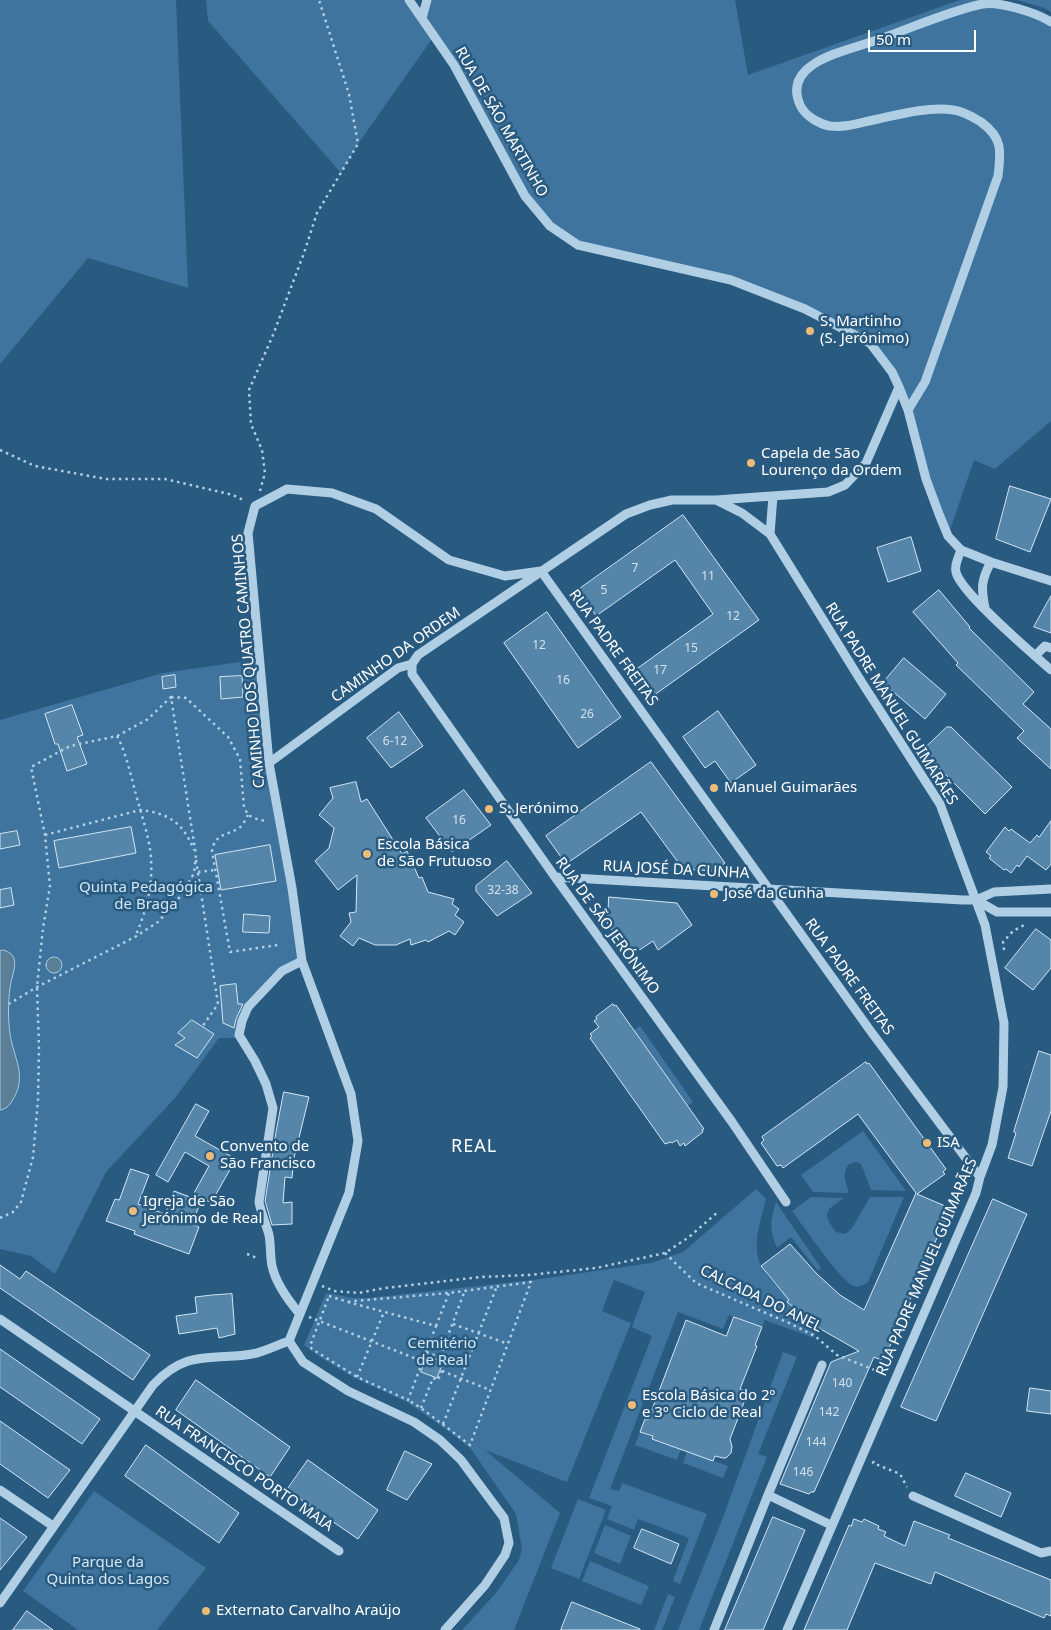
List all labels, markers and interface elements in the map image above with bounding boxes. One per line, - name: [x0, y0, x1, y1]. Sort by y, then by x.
- scale bar: [871, 20, 978, 52]
- text: 50 m: [876, 29, 911, 49]
- street label: RUA DE SÃO MARTINHO: [451, 44, 551, 200]
- place label: S. Martinho (S. Jerónimo): [820, 313, 909, 348]
- marker: S. Martinho (S. Jerónimo): [804, 325, 816, 337]
- place label: Capela de São Lourenço da Ordem: [761, 445, 902, 480]
- marker: Capela de São Lourenço da Ordem: [745, 457, 757, 469]
- street label: CAMINHO DOS QUATRO CAMINHOS: [229, 533, 269, 789]
- house number: 7: [632, 562, 638, 576]
- house number: 11: [701, 570, 715, 584]
- house number: 5: [601, 584, 607, 598]
- street label: RUA PADRE FREITAS: [565, 586, 661, 710]
- street label: RUA PADRE MANUEL GUIMARÃES: [821, 599, 961, 809]
- street label: CAMINHO DA ORDEM: [328, 603, 464, 707]
- house number: 12: [726, 610, 740, 624]
- house number: 12: [532, 639, 546, 653]
- house number: 15: [684, 642, 698, 656]
- house number: 17: [653, 664, 667, 678]
- house number: 16: [556, 674, 570, 688]
- house number: 26: [580, 708, 594, 722]
- house number: 6-12: [383, 735, 407, 749]
- place label: Manuel Guimarães: [724, 779, 857, 797]
- marker: Manuel Guimarães: [708, 782, 720, 794]
- place label: S. Jerónimo: [499, 800, 579, 818]
- marker: S. Jerónimo: [483, 803, 495, 815]
- house number: 16: [452, 814, 466, 828]
- place label: Escola Básica de São Frutuoso: [377, 836, 491, 871]
- marker: Escola Básica de São Frutuoso: [361, 848, 373, 860]
- street label: RUA DE SÃO JERÓNIMO: [551, 854, 663, 998]
- street label: RUA JOSÉ DA CUNHA: [602, 857, 750, 883]
- park label: Quinta Pedagógica de Braga: [79, 879, 213, 914]
- house number: 32-38: [487, 884, 519, 898]
- place label: José da Cunha: [724, 885, 824, 903]
- marker: José da Cunha: [708, 888, 720, 900]
- street label: RUA PADRE FREITAS: [801, 915, 897, 1039]
- place label: ISA: [937, 1134, 960, 1152]
- district label: REAL: [450, 1136, 498, 1158]
- marker: ISA: [921, 1137, 933, 1149]
- place label: Convento de São Francisco: [220, 1138, 316, 1173]
- marker: Convento de São Francisco: [204, 1150, 216, 1162]
- street label: RUA PADRE MANUEL GUIMARÃES: [873, 1155, 981, 1379]
- place label: Igreja de São Jerónimo de Real: [143, 1193, 262, 1228]
- marker: Igreja de São Jerónimo de Real: [127, 1205, 139, 1217]
- street label: CALCADA DO ANEL: [697, 1262, 825, 1336]
- park label: Cemitério de Real: [408, 1335, 476, 1370]
- house number: 140: [832, 1377, 852, 1391]
- place label: Escola Básica do 2º e 3º Ciclo de Real: [642, 1387, 775, 1422]
- marker: Escola Básica do 2º e 3º Ciclo de Real: [626, 1399, 638, 1411]
- street label: RUA FRANCISCO PORTO MAIA: [152, 1403, 336, 1535]
- house number: 142: [819, 1406, 839, 1420]
- house number: 144: [806, 1436, 826, 1450]
- house number: 146: [793, 1466, 813, 1480]
- park label: Parque da Quinta dos Lagos: [47, 1554, 169, 1589]
- place label: Externato Carvalho Araújo: [216, 1602, 401, 1620]
- marker: Externato Carvalho Araújo: [200, 1605, 212, 1617]

